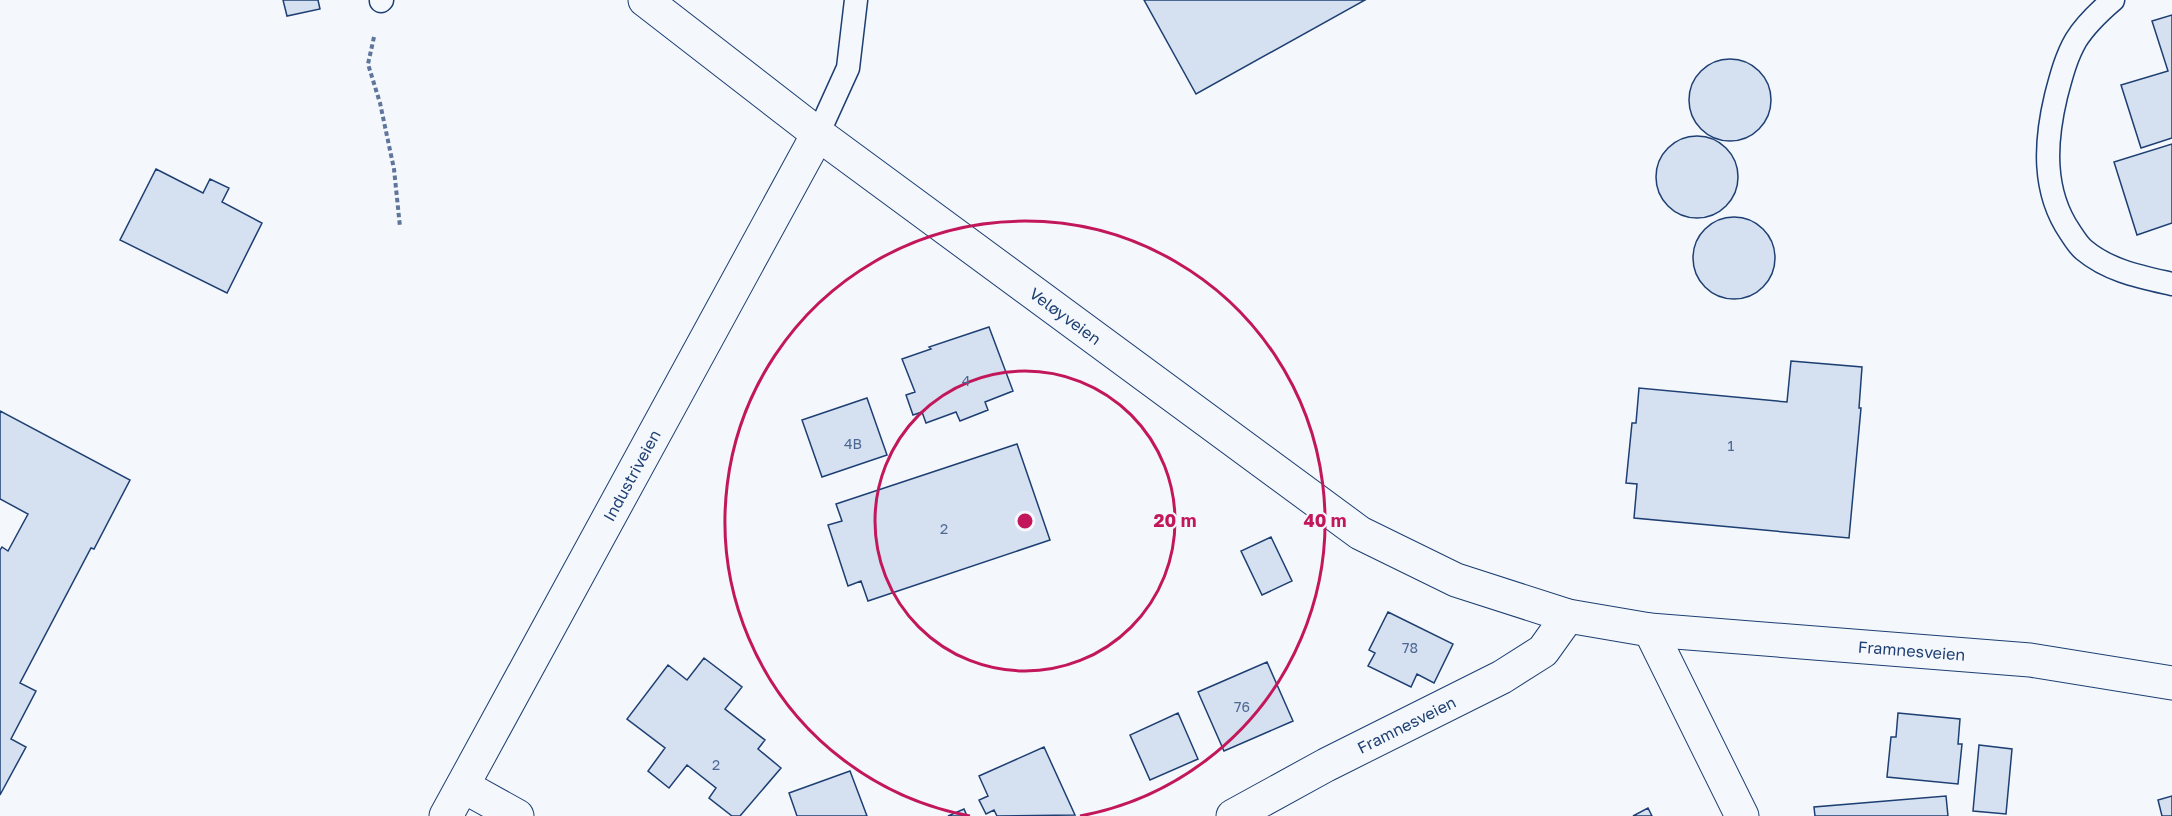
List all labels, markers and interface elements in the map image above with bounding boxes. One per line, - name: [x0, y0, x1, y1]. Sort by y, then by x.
- street label: Veløyveien: [1026, 283, 1105, 349]
- house number: 4: [962, 372, 970, 389]
- street label: Industriveien: [599, 426, 665, 525]
- house number: 4B: [844, 435, 862, 452]
- house number: 1: [1728, 437, 1735, 454]
- text: 20 m: [1154, 509, 1196, 531]
- text: 40 m: [1303, 509, 1347, 531]
- centre of rings: [1015, 511, 1035, 531]
- house number: 2: [940, 520, 948, 537]
- street label: Framnesveien: [1857, 636, 1966, 665]
- house number: 78: [1402, 639, 1418, 656]
- street label: Framnesveien: [1354, 692, 1459, 758]
- house number: 76: [1234, 698, 1250, 715]
- house number: 2: [712, 756, 720, 773]

